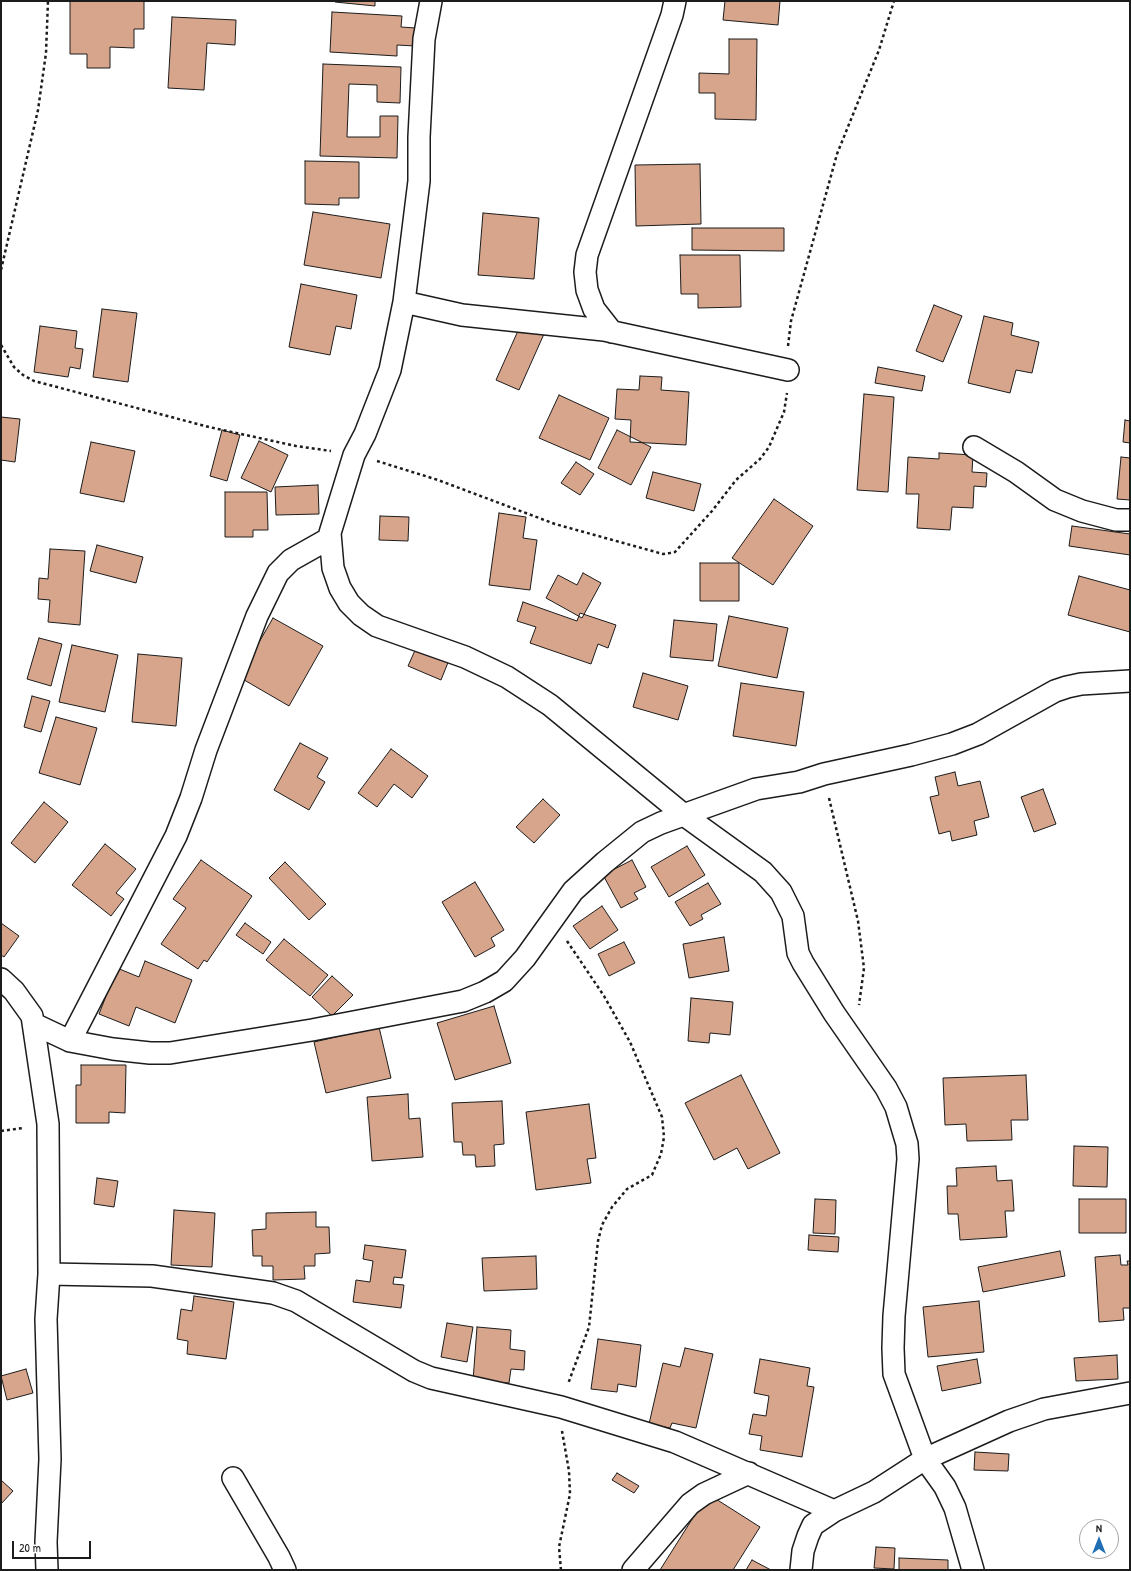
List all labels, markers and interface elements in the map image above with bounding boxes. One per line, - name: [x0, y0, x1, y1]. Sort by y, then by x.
- north arrow: [1079, 1519, 1119, 1559]
- text: N: [1096, 1521, 1102, 1535]
- scale bar: [14, 1533, 93, 1559]
- text: 20 m: [19, 1539, 41, 1556]

